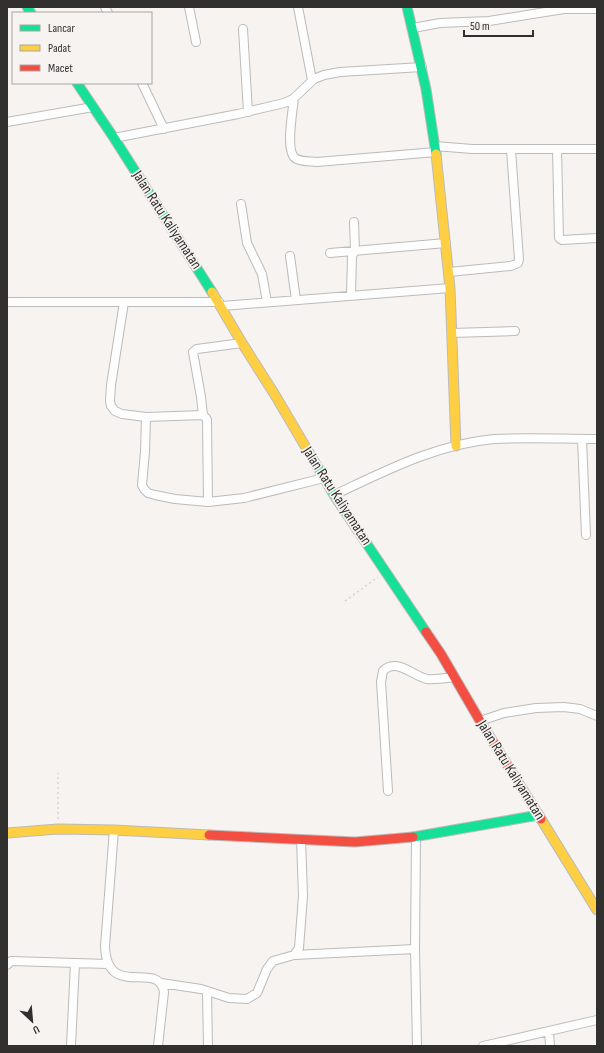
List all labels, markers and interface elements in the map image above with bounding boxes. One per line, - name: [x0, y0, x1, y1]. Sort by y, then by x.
- legend: [12, 12, 152, 84]
- scale bar: [464, 12, 533, 38]
- text: 50 m: [470, 19, 490, 34]
- text: Lancar: [48, 21, 75, 36]
- text: Padat: [48, 41, 71, 56]
- text: Macet: [48, 61, 73, 76]
- street label: Jalan Ratu Kaliyamatan: [128, 166, 206, 273]
- street label: Jalan Ratu Kaliyamatan: [298, 442, 376, 549]
- street label: Jalan Ratu Kaliyamatan: [472, 716, 549, 823]
- north arrow: [12, 1001, 52, 1041]
- text: U: [30, 1022, 42, 1037]

